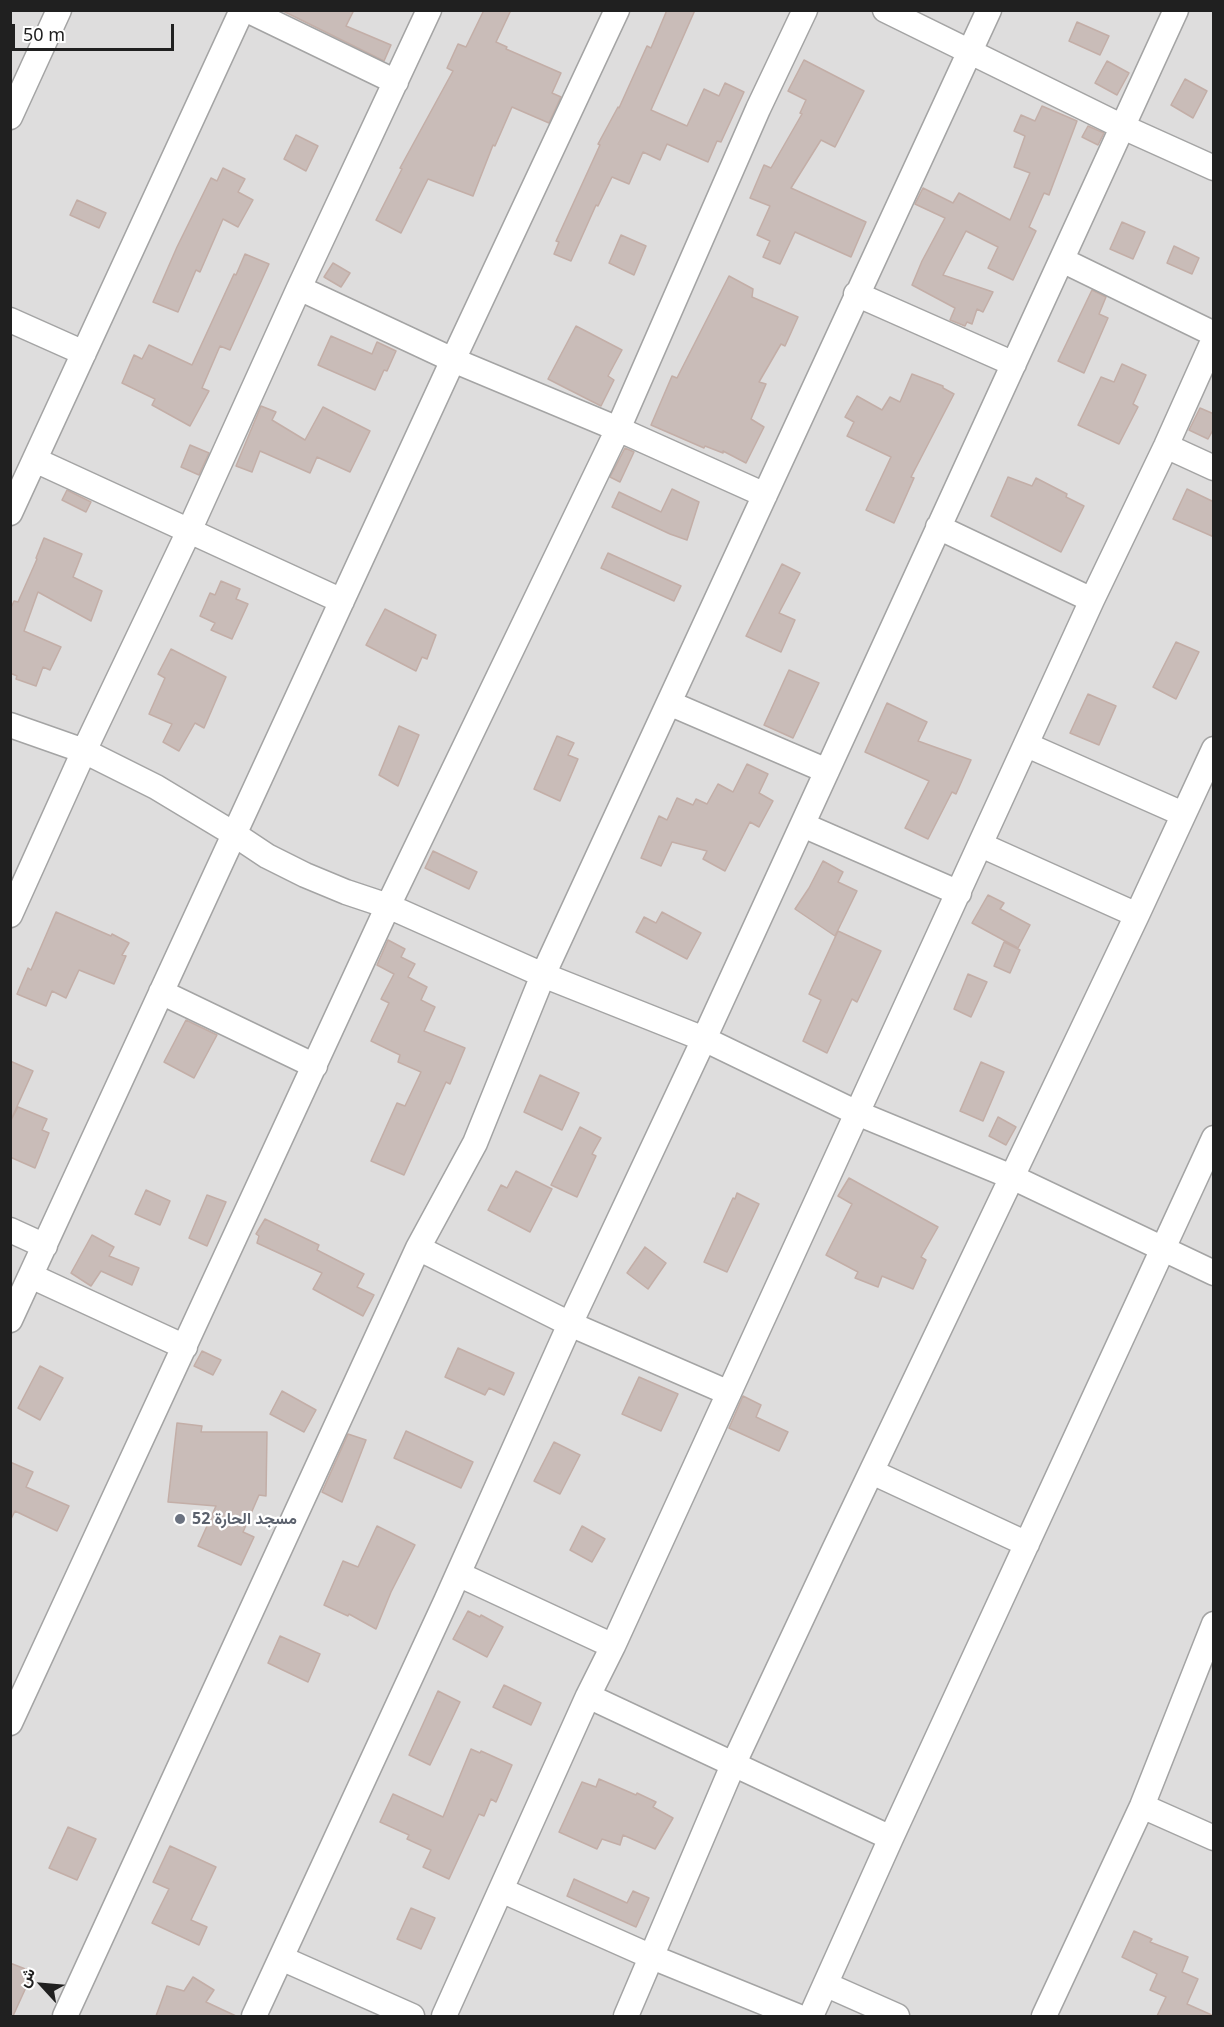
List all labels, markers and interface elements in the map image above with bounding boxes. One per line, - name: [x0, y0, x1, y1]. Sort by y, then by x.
- scale bar: [15, 12, 177, 50]
- text: 50 m: [23, 22, 65, 46]
- place label: مسجد الحارة 52: [192, 1509, 297, 1529]
- marker: مسجد الحارة 52: [173, 1512, 187, 1526]
- north arrow: [12, 1955, 72, 2015]
- text: ش: [12, 1964, 40, 1991]

